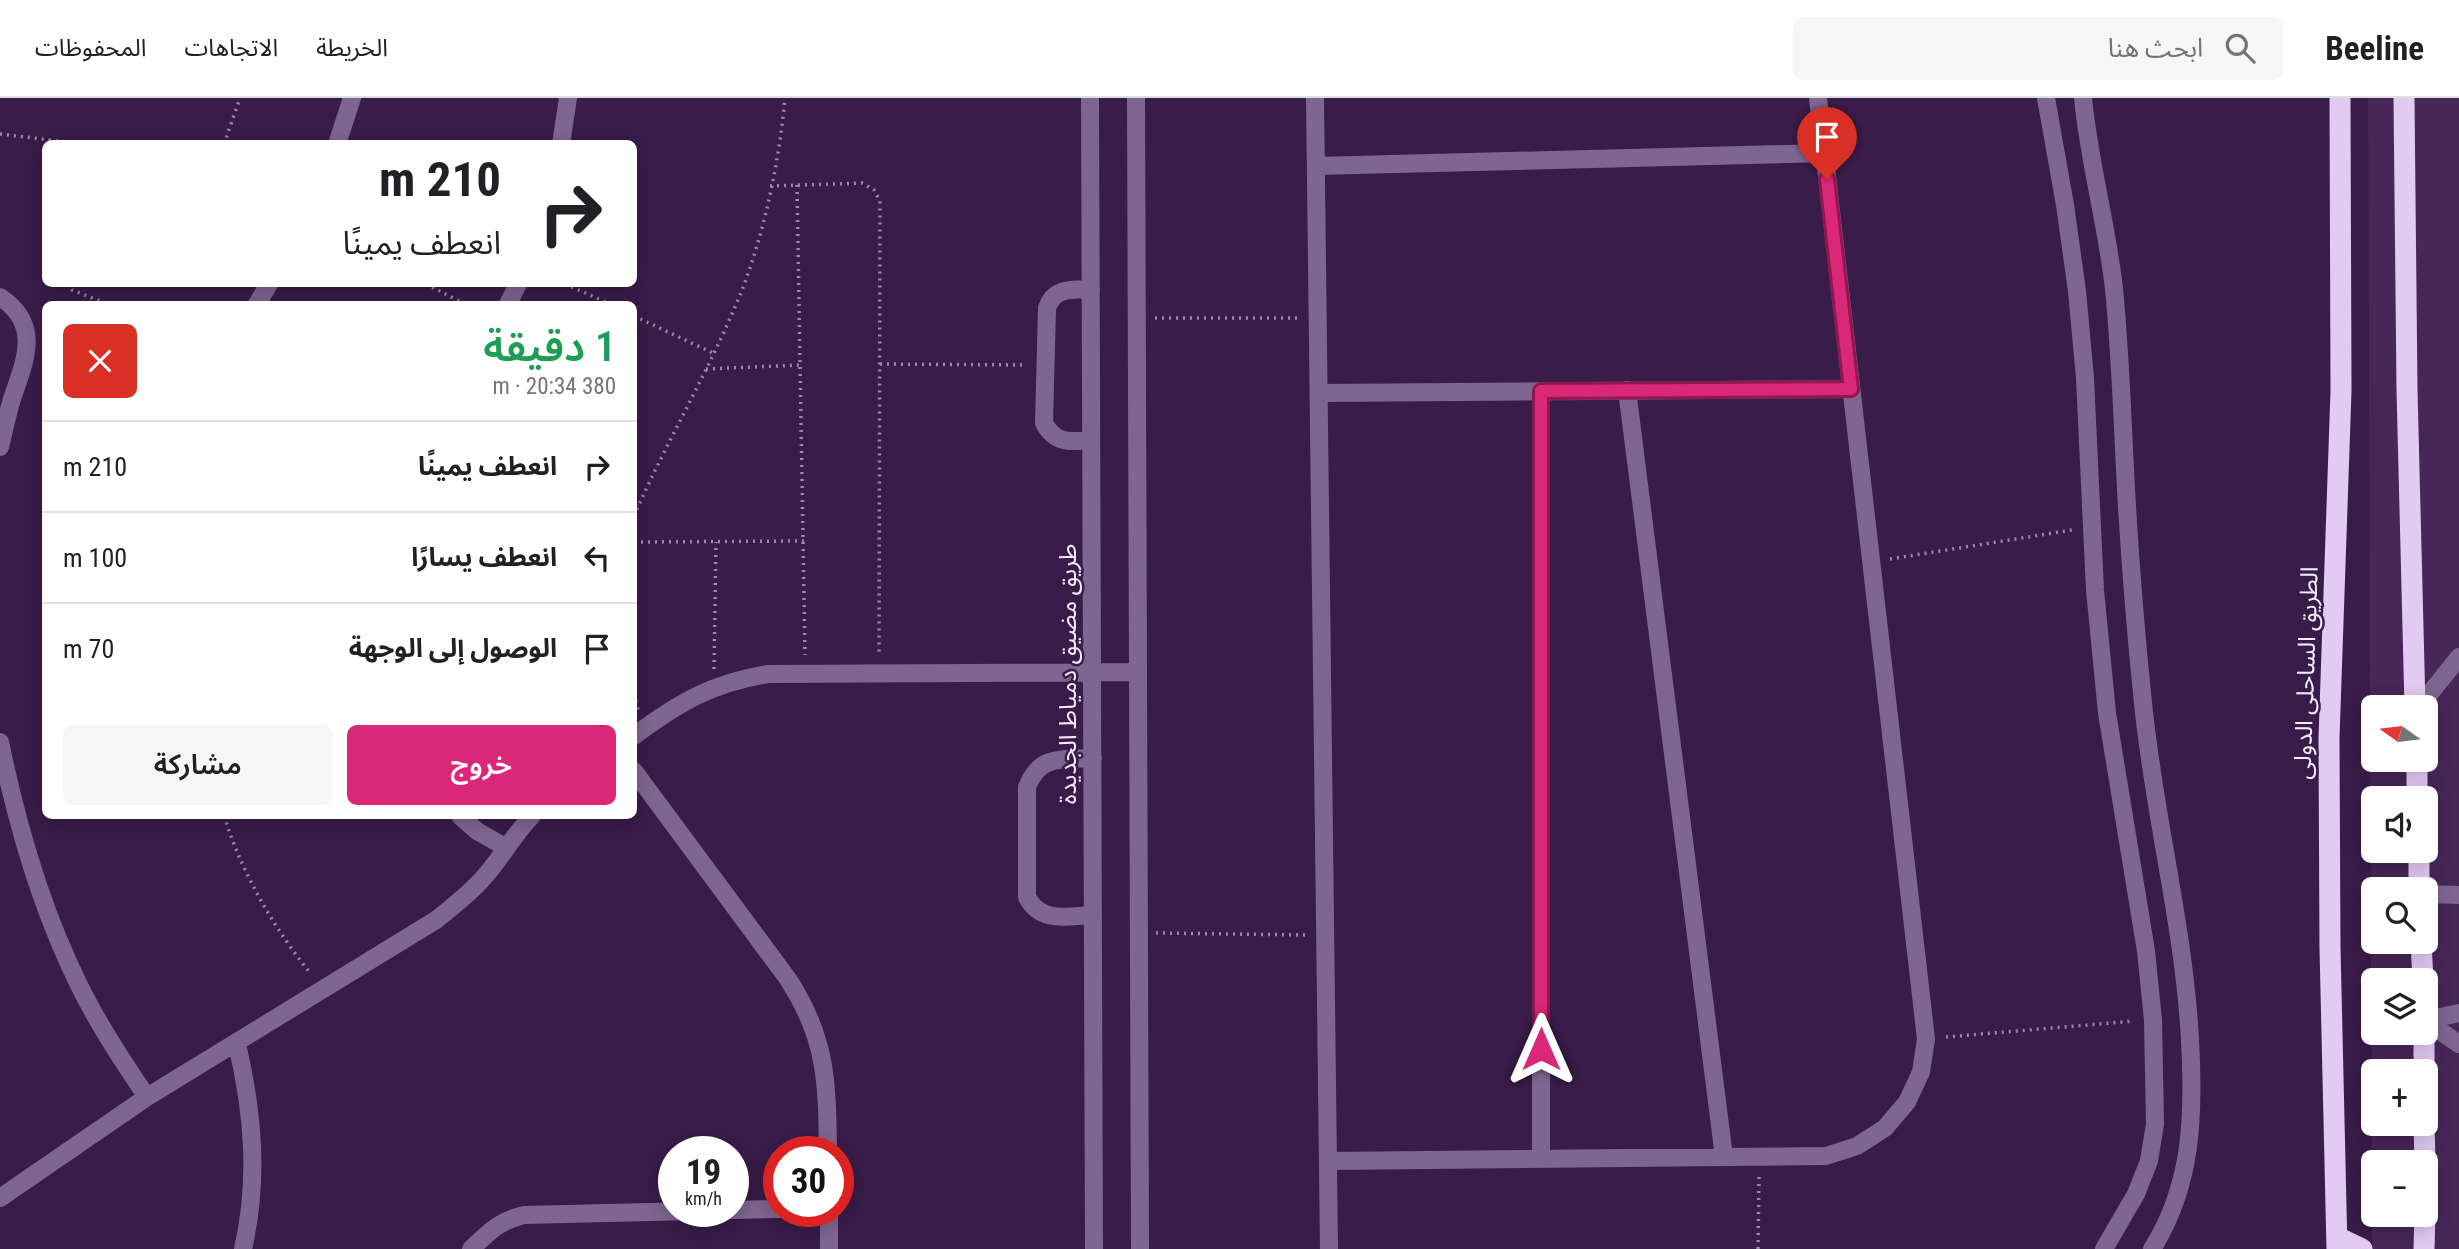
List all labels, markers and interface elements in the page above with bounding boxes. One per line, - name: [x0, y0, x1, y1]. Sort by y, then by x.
- search box: [1793, 17, 2283, 80]
- icon: search: [2221, 29, 2259, 67]
- text: Beeline: [2325, 29, 2424, 68]
- text: ابحث هنا: [2108, 33, 2203, 63]
- text: المحفوظات: [35, 34, 146, 62]
- text: الاتجاهات: [184, 34, 278, 62]
- text: الخريطة: [316, 34, 388, 62]
- pin: [1797, 107, 1857, 179]
- icon: arrive: [1808, 118, 1846, 156]
- text: 210 m: [379, 151, 501, 208]
- icon: right: [525, 168, 616, 259]
- text: انعطف يمينًا: [343, 224, 501, 262]
- text: 1 دقيقة: [483, 322, 616, 371]
- button: close: [63, 324, 137, 398]
- text: 380 m · 20:34: [492, 373, 616, 400]
- icon: right: [578, 448, 616, 486]
- text: انعطف يمينًا: [418, 451, 557, 481]
- text: 210 m: [63, 452, 127, 482]
- icon: left: [578, 539, 616, 577]
- text: انعطف يسارًا: [411, 542, 557, 572]
- text: 100 m: [63, 543, 127, 573]
- street label: طريق مضيق دمياط الجديدة: [1054, 544, 1083, 804]
- street label: الطريق الساحلى الدولى: [2288, 566, 2325, 780]
- icon: arrive: [578, 630, 616, 668]
- text: الوصول إلى الوجهة: [349, 633, 557, 663]
- text: 70 m: [63, 634, 114, 664]
- north arrow: [2361, 695, 2438, 772]
- map controls: [2361, 695, 2438, 1227]
- button: مشاركة: [63, 725, 333, 805]
- button: خروج: [347, 725, 616, 805]
- button: sound: [2361, 786, 2438, 863]
- button: search: [2361, 877, 2438, 954]
- button: layers: [2361, 968, 2438, 1045]
- position arrow: [1504, 1012, 1578, 1086]
- button: +: [2361, 1059, 2438, 1136]
- speed limit sign: 30: [763, 1136, 854, 1227]
- button: −: [2361, 1150, 2438, 1227]
- text: 19: [686, 1152, 721, 1193]
- text: km/h: [685, 1188, 722, 1209]

